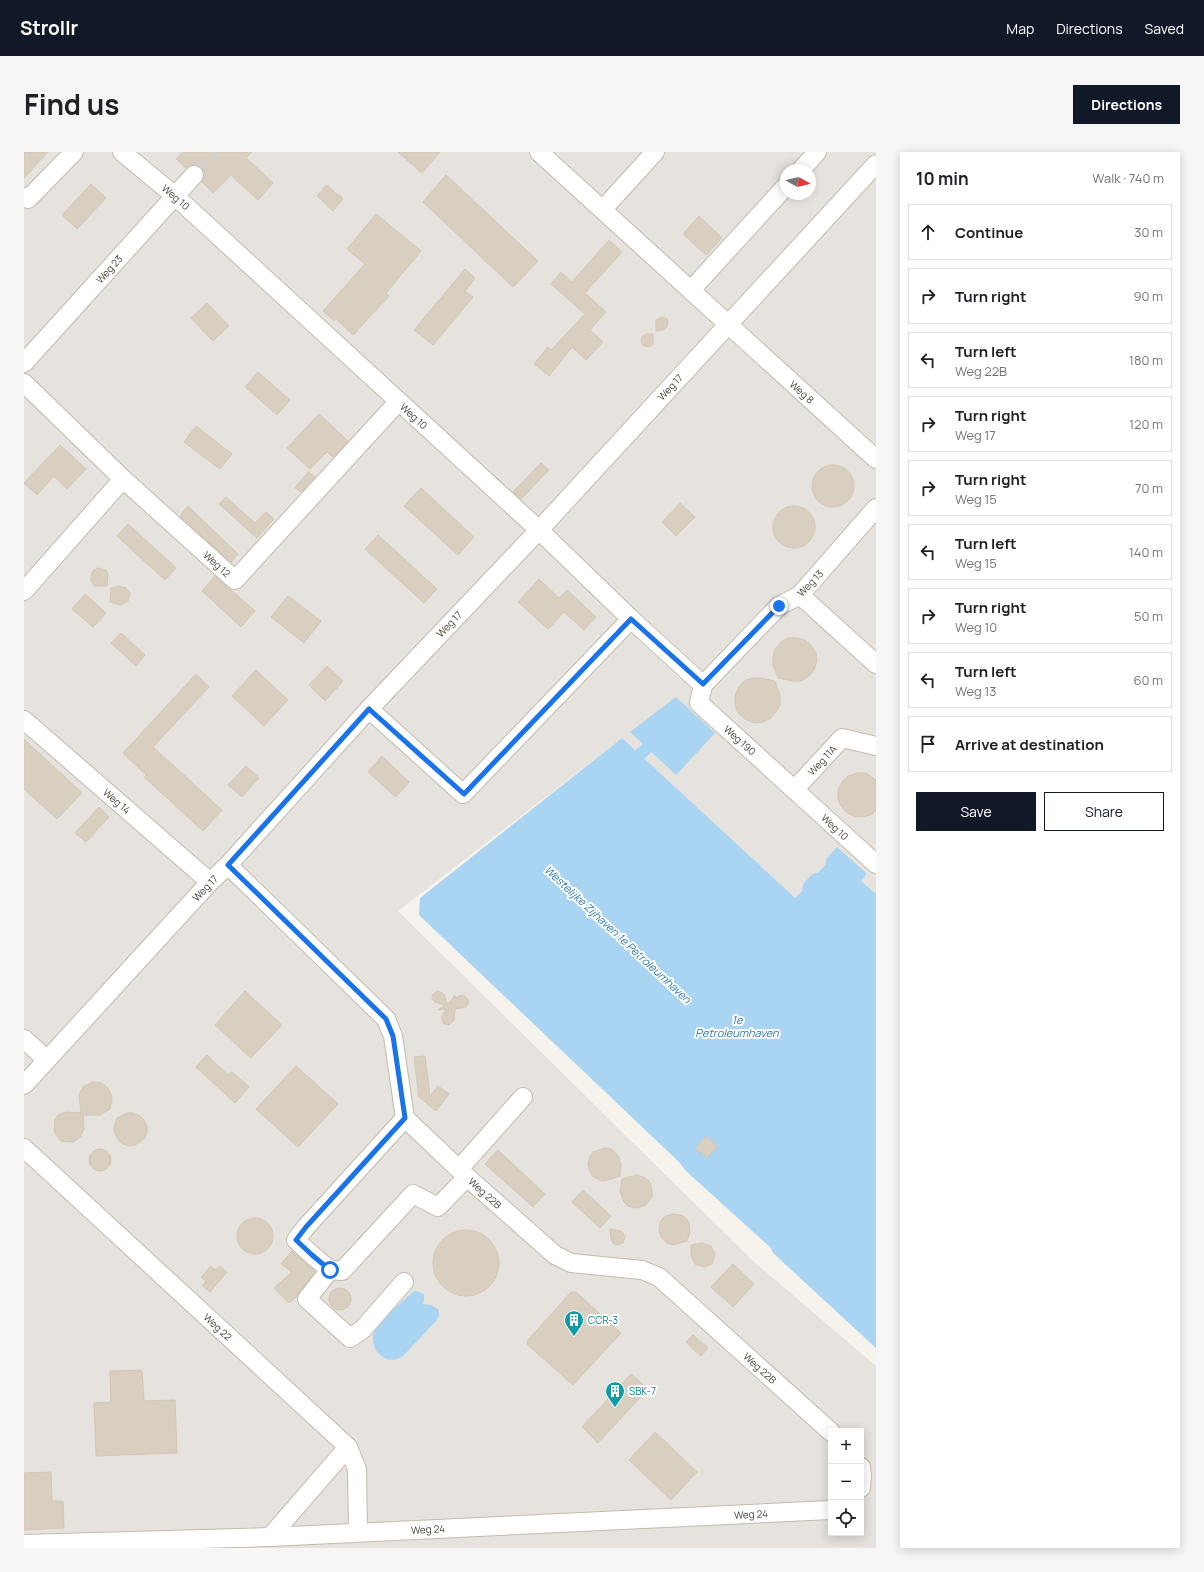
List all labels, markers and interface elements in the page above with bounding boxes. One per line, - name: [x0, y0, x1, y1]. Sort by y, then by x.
- text: Strollr: [20, 15, 78, 41]
- text: Map: [1006, 19, 1034, 38]
- text: Directions: [1056, 19, 1123, 38]
- text: Saved: [1145, 19, 1184, 38]
- text: Find us: [24, 85, 119, 123]
- button: Directions: [1073, 85, 1180, 124]
- north arrow: [780, 164, 816, 200]
- text: 10 min: [916, 167, 969, 190]
- text: Walk · 740 m: [1092, 169, 1164, 187]
- street label: Weg 10: [159, 181, 193, 213]
- icon: ahead: [917, 221, 939, 243]
- text: Continue: [955, 222, 1023, 243]
- text: 30 m: [1134, 223, 1163, 241]
- street label: Weg 23: [93, 252, 125, 286]
- icon: right: [917, 285, 939, 307]
- text: Turn right: [955, 286, 1026, 307]
- text: 90 m: [1133, 287, 1163, 305]
- text: Turn left: [955, 341, 1017, 362]
- icon: left: [917, 349, 939, 371]
- text: 180 m: [1129, 351, 1163, 369]
- text: Weg 22B: [955, 362, 1007, 380]
- street label: Weg 17: [654, 371, 686, 403]
- street label: Weg 8: [787, 377, 817, 407]
- street label: Weg 10: [397, 400, 431, 432]
- text: Turn right: [955, 405, 1026, 426]
- icon: right: [917, 413, 939, 435]
- text: 120 m: [1129, 415, 1163, 433]
- text: Weg 17: [955, 426, 996, 444]
- text: Turn right: [955, 469, 1026, 490]
- icon: right: [917, 477, 939, 499]
- text: 70 m: [1135, 479, 1163, 497]
- text: Weg 15: [955, 490, 997, 508]
- text: Turn left: [955, 533, 1017, 554]
- icon: left: [917, 541, 939, 563]
- text: 140 m: [1129, 543, 1163, 561]
- street label: Weg 12: [200, 548, 234, 580]
- text: Weg 15: [955, 554, 997, 572]
- street label: Weg 13: [794, 567, 826, 599]
- route end: [770, 597, 788, 615]
- text: Turn right: [955, 597, 1026, 618]
- icon: right: [917, 605, 939, 627]
- text: 50 m: [1134, 607, 1163, 625]
- street label: Weg 17: [433, 608, 465, 640]
- text: Weg 10: [955, 618, 997, 636]
- text: Turn left: [955, 661, 1017, 682]
- icon: left: [917, 669, 939, 691]
- text: 60 m: [1133, 671, 1163, 689]
- text: Weg 13: [955, 682, 997, 700]
- street label: Weg 190: [721, 722, 759, 758]
- icon: arrive: [917, 733, 939, 755]
- text: Arrive at destination: [955, 734, 1104, 755]
- street label: Weg 11A: [804, 741, 840, 778]
- street label: Weg 14: [100, 785, 134, 817]
- button: Save: [916, 792, 1036, 831]
- button: Share: [1044, 792, 1164, 831]
- street label: Weg 10: [818, 811, 852, 843]
- water label: Westelijke Zijhaven 1e Petroleumhaven: [541, 862, 695, 1006]
- street label: Weg 17: [189, 872, 221, 904]
- water label: 1e Petroleumhaven: [695, 1012, 779, 1040]
- street label: Weg 22B: [465, 1174, 505, 1212]
- route start: [321, 1261, 339, 1279]
- building icon: CCR-3: [563, 1309, 585, 1337]
- street label: Weg 22: [201, 1310, 235, 1344]
- place label: CCR-3: [588, 1313, 618, 1327]
- street label: Weg 22B: [740, 1349, 780, 1387]
- building icon: SBK-7: [604, 1380, 626, 1408]
- place label: SBK-7: [629, 1384, 656, 1398]
- map controls: [828, 1428, 864, 1536]
- button: +: [828, 1428, 864, 1464]
- button: −: [828, 1464, 864, 1500]
- button: locate: [828, 1500, 864, 1536]
- street label: Weg 24: [734, 1506, 768, 1522]
- street label: Weg 24: [411, 1521, 445, 1537]

